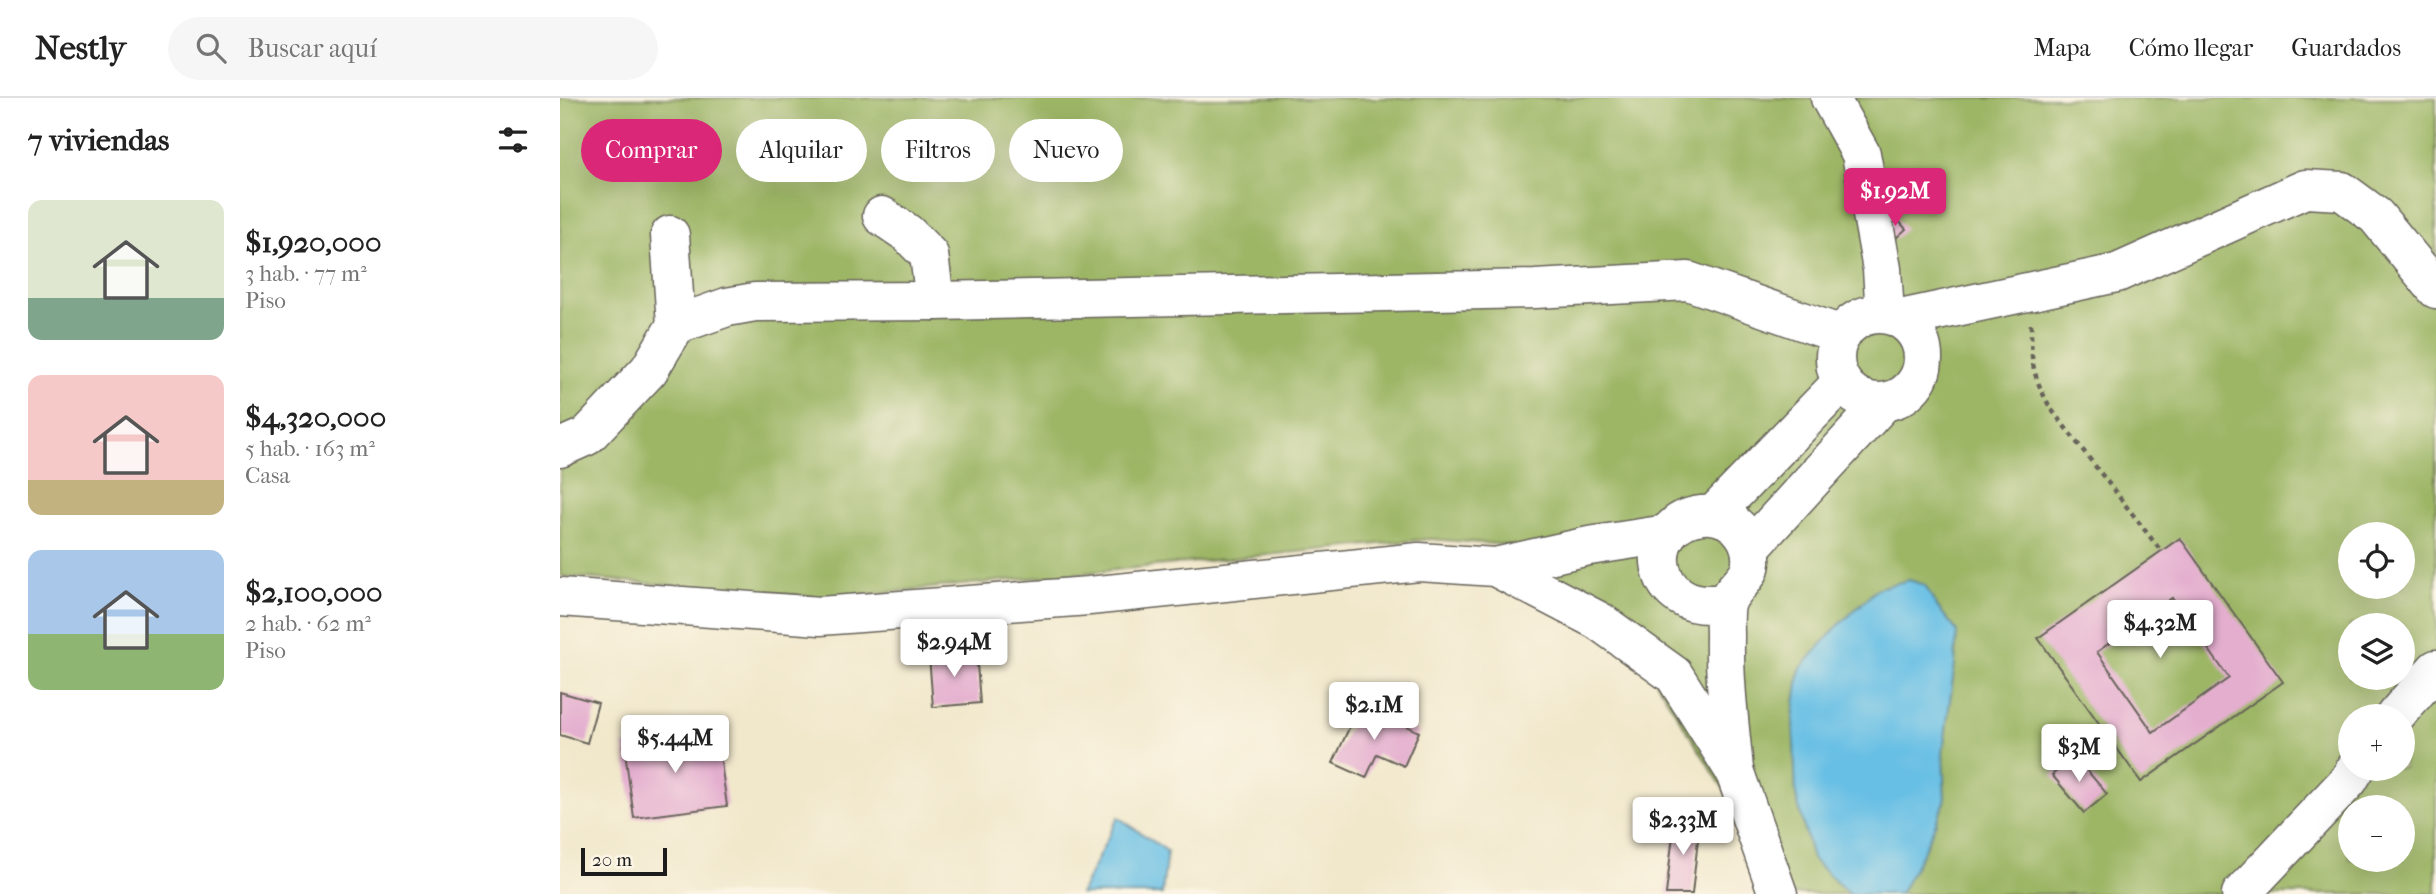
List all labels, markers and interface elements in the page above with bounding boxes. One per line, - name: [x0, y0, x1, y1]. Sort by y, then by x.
- search box: [168, 17, 658, 80]
- text: Nestly: [35, 29, 126, 68]
- icon: search: [192, 29, 230, 67]
- text: Buscar aquí: [248, 33, 377, 64]
- text: Mapa: [2033, 34, 2091, 62]
- text: Cómo llegar: [2129, 34, 2253, 62]
- text: Guardados: [2291, 34, 2401, 62]
- chip: Comprar: [581, 119, 722, 182]
- chip: Alquilar: [736, 119, 867, 182]
- chip: Filtros: [881, 119, 995, 182]
- chip: Nuevo: [1009, 119, 1123, 182]
- icon: filters: [494, 121, 532, 159]
- text: 7 viviendas: [28, 123, 169, 158]
- pin: $1.92M: [1838, 169, 1952, 228]
- text: $1.92M: [1860, 177, 1930, 204]
- text: $1,920,000: [245, 225, 381, 260]
- icon: home: [84, 228, 168, 312]
- text: 3 hab. · 77 m²: [245, 260, 367, 287]
- text: Piso: [245, 287, 286, 314]
- text: $4,320,000: [245, 400, 386, 435]
- icon: home: [84, 403, 168, 487]
- text: 5 hab. · 163 m²: [245, 435, 375, 462]
- text: Casa: [245, 462, 290, 489]
- map controls: [2338, 522, 2415, 872]
- button: locate: [2338, 522, 2415, 599]
- text: $2,100,000: [245, 575, 383, 610]
- icon: home: [84, 578, 168, 662]
- pin: $4.32M: [2103, 601, 2217, 660]
- text: $4.32M: [2123, 609, 2197, 636]
- text: 2 hab. · 62 m²: [245, 610, 371, 637]
- button: layers: [2338, 613, 2415, 690]
- pin: $2.94M: [897, 620, 1011, 679]
- text: $2.94M: [916, 628, 992, 655]
- text: Piso: [245, 637, 286, 664]
- pin: $2.1M: [1325, 682, 1423, 742]
- text: $2.1M: [1345, 691, 1403, 718]
- button: +: [2338, 704, 2415, 781]
- pin: $5.44M: [618, 716, 732, 775]
- text: $5.44M: [637, 724, 713, 751]
- pin: $3M: [2045, 724, 2113, 784]
- text: $3M: [2057, 733, 2101, 760]
- button: −: [2338, 795, 2415, 872]
- pin: $2.33M: [1626, 798, 1740, 857]
- text: $2.33M: [1649, 806, 1717, 833]
- scale bar: [581, 845, 667, 877]
- text: 20 m: [592, 849, 632, 871]

